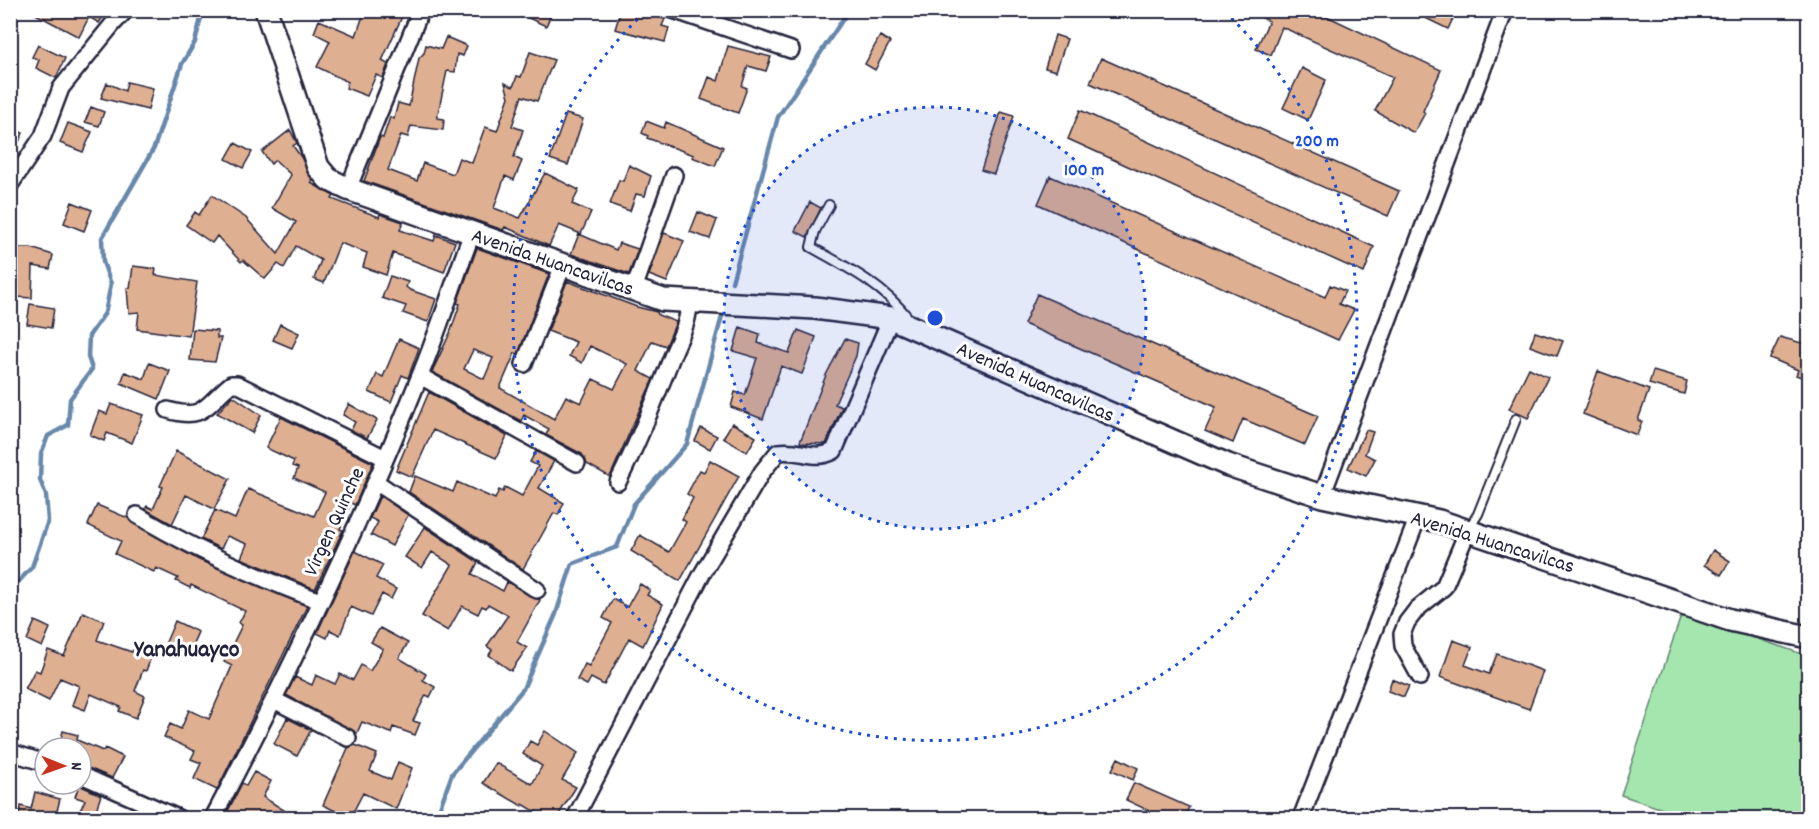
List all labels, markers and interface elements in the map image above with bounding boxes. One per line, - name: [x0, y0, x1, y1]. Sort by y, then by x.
- text: 200 m: [1295, 130, 1339, 155]
- text: 100 m: [1064, 159, 1104, 184]
- street label: Avenida Huancavilcas: [467, 222, 637, 306]
- centre of rings: [925, 308, 945, 328]
- street label: Avenida Huancavilcas: [951, 335, 1118, 432]
- street label: Virgen Quinche: [297, 463, 374, 582]
- street label: Avenida Huancavilcas: [1407, 505, 1578, 583]
- district label: Yanahuayco: [133, 634, 240, 668]
- north arrow: [33, 736, 93, 796]
- text: N: [64, 762, 87, 770]

